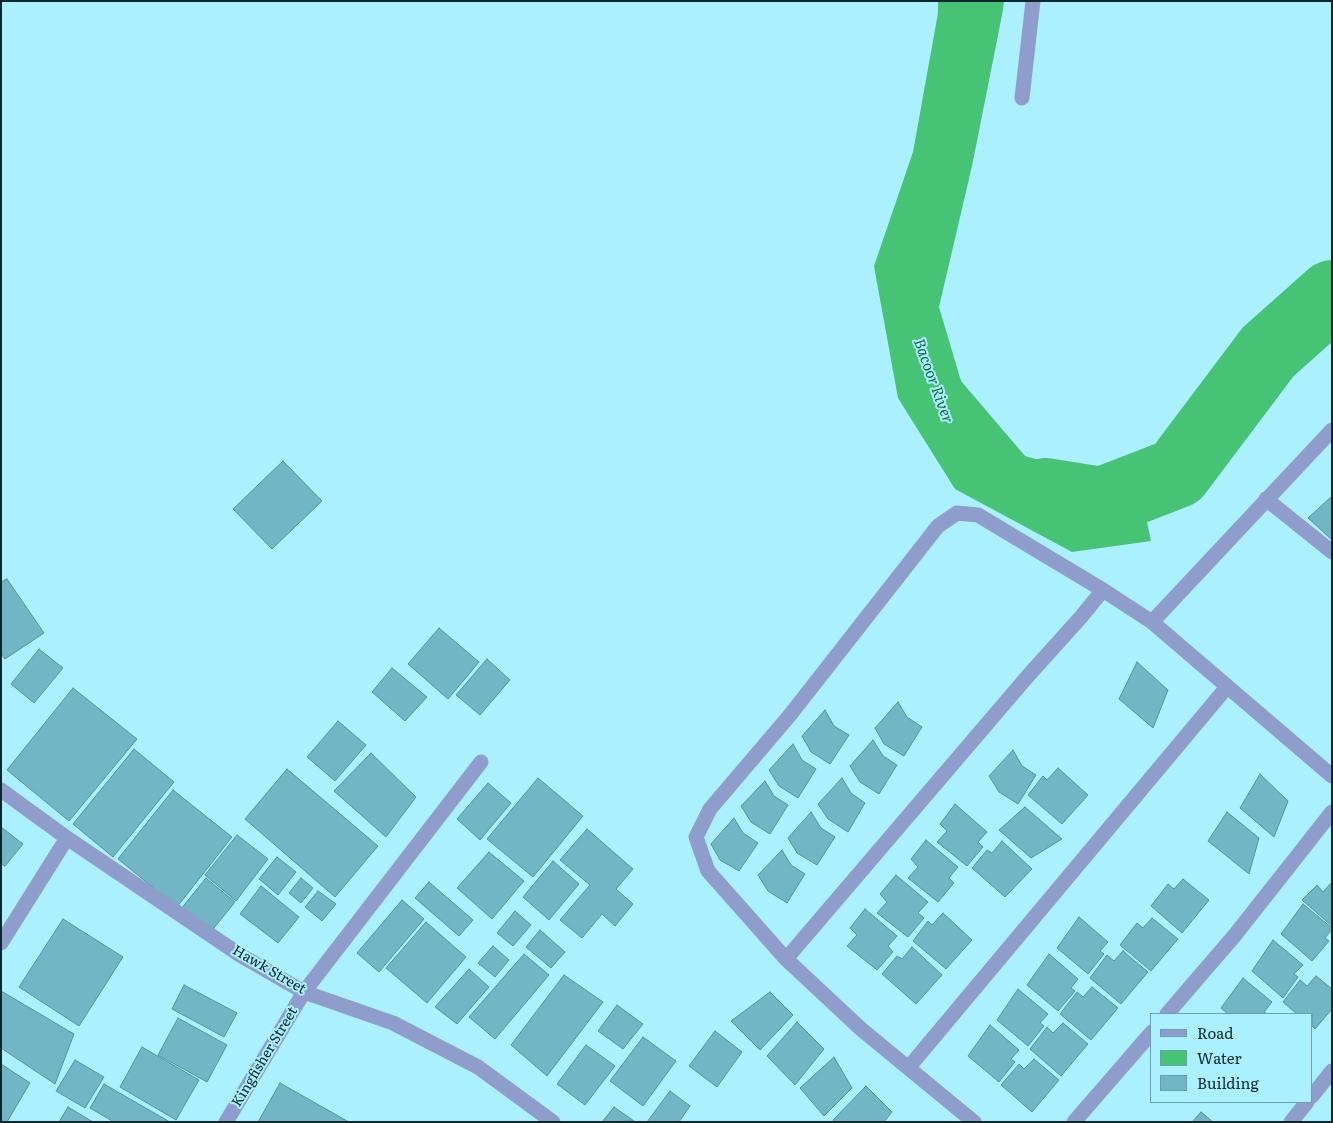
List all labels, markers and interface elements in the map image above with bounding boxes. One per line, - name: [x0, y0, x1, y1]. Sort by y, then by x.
- water label: Bacoor River: [909, 336, 957, 426]
- street label: Hawk Street: [229, 942, 309, 998]
- street label: Kingfisher Street: [229, 1004, 301, 1110]
- legend: [1150, 1013, 1313, 1103]
- text: Road: [1197, 1021, 1233, 1044]
- text: Water: [1197, 1046, 1242, 1069]
- text: Building: [1197, 1071, 1259, 1094]

